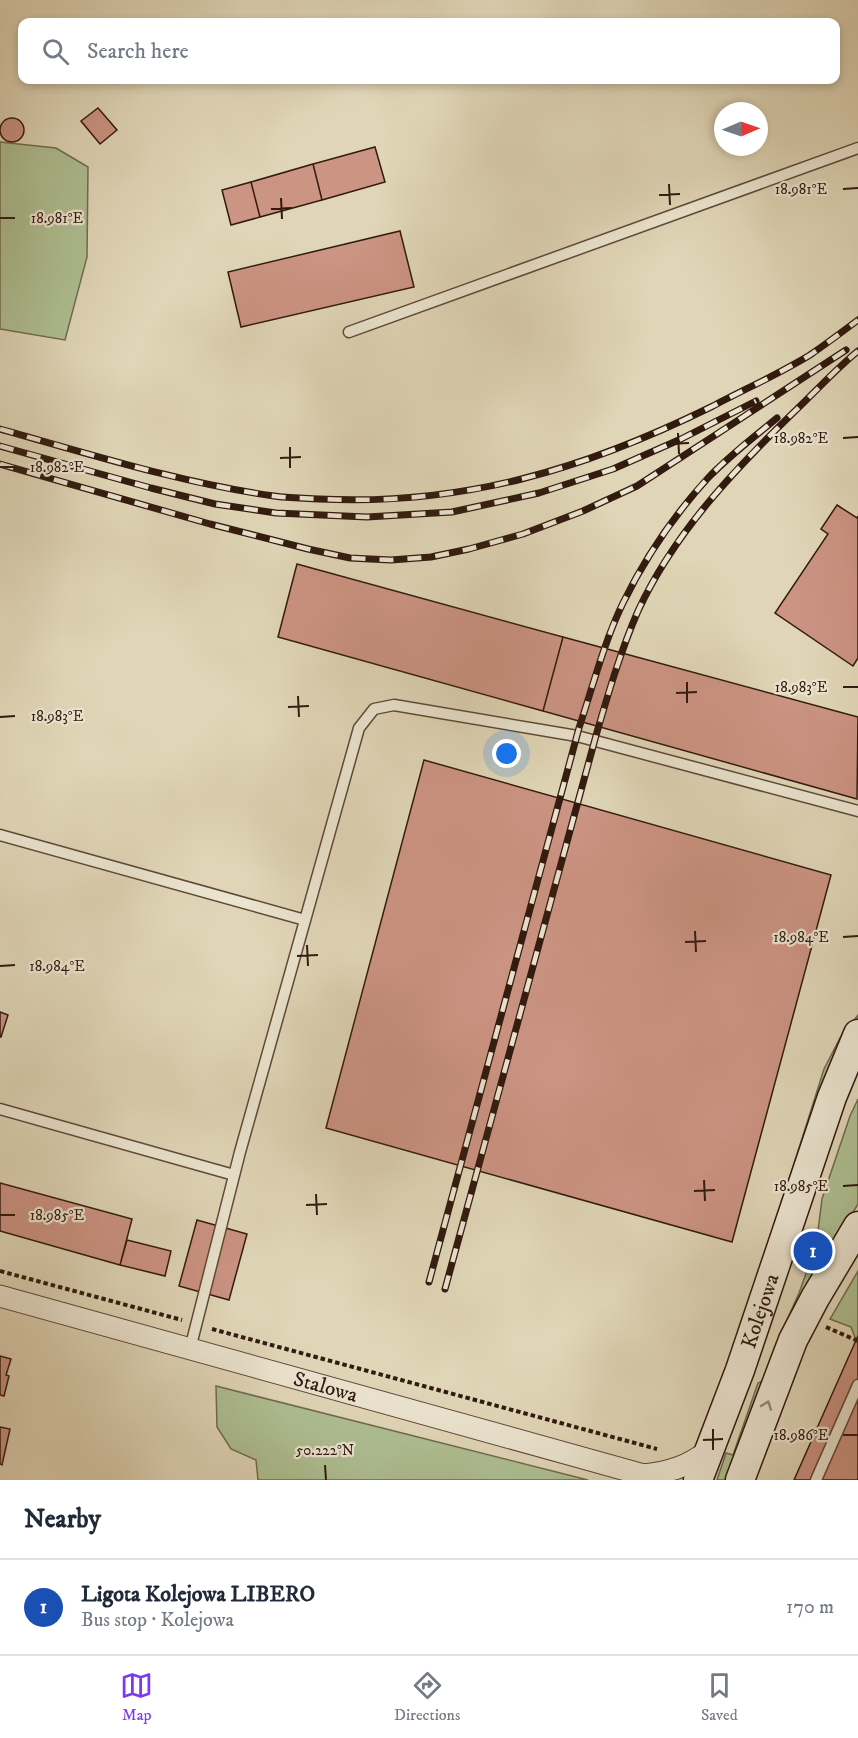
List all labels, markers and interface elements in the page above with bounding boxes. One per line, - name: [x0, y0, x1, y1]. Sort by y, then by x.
- search box: [18, 18, 840, 84]
- icon: search: [39, 35, 72, 68]
- text: Search here: [87, 38, 189, 65]
- north arrow: [714, 102, 768, 156]
- text: 18.981°E: [775, 180, 828, 199]
- text: 18.981°E: [31, 209, 84, 228]
- text: 18.982°E: [774, 429, 829, 448]
- text: 18.982°E: [30, 458, 85, 477]
- text: 18.983°E: [775, 678, 828, 697]
- text: 18.983°E: [31, 707, 84, 726]
- your location: [492, 739, 521, 768]
- text: 18.984°E: [773, 928, 829, 947]
- text: 18.984°E: [29, 957, 85, 976]
- text: 18.985°E: [774, 1177, 829, 1196]
- text: 18.985°E: [30, 1206, 85, 1225]
- pin: 1: [794, 1228, 832, 1274]
- street label: Kolejowa: [736, 1270, 786, 1352]
- street label: Stalowa: [290, 1366, 360, 1409]
- one-way arrow: [760, 1401, 773, 1411]
- text: 18.986°E: [774, 1426, 829, 1445]
- text: 50.222°N: [296, 1441, 354, 1460]
- text: Nearby: [24, 1503, 101, 1536]
- text: Ligota Kolejowa LIBERO: [81, 1581, 315, 1608]
- text: 1: [40, 1595, 47, 1620]
- text: 170 m: [786, 1595, 834, 1620]
- text: Bus stop · Kolejowa: [81, 1608, 234, 1633]
- tab: Map: [120, 1669, 153, 1725]
- tab: Directions: [394, 1669, 460, 1725]
- tab: Saved: [701, 1669, 738, 1725]

